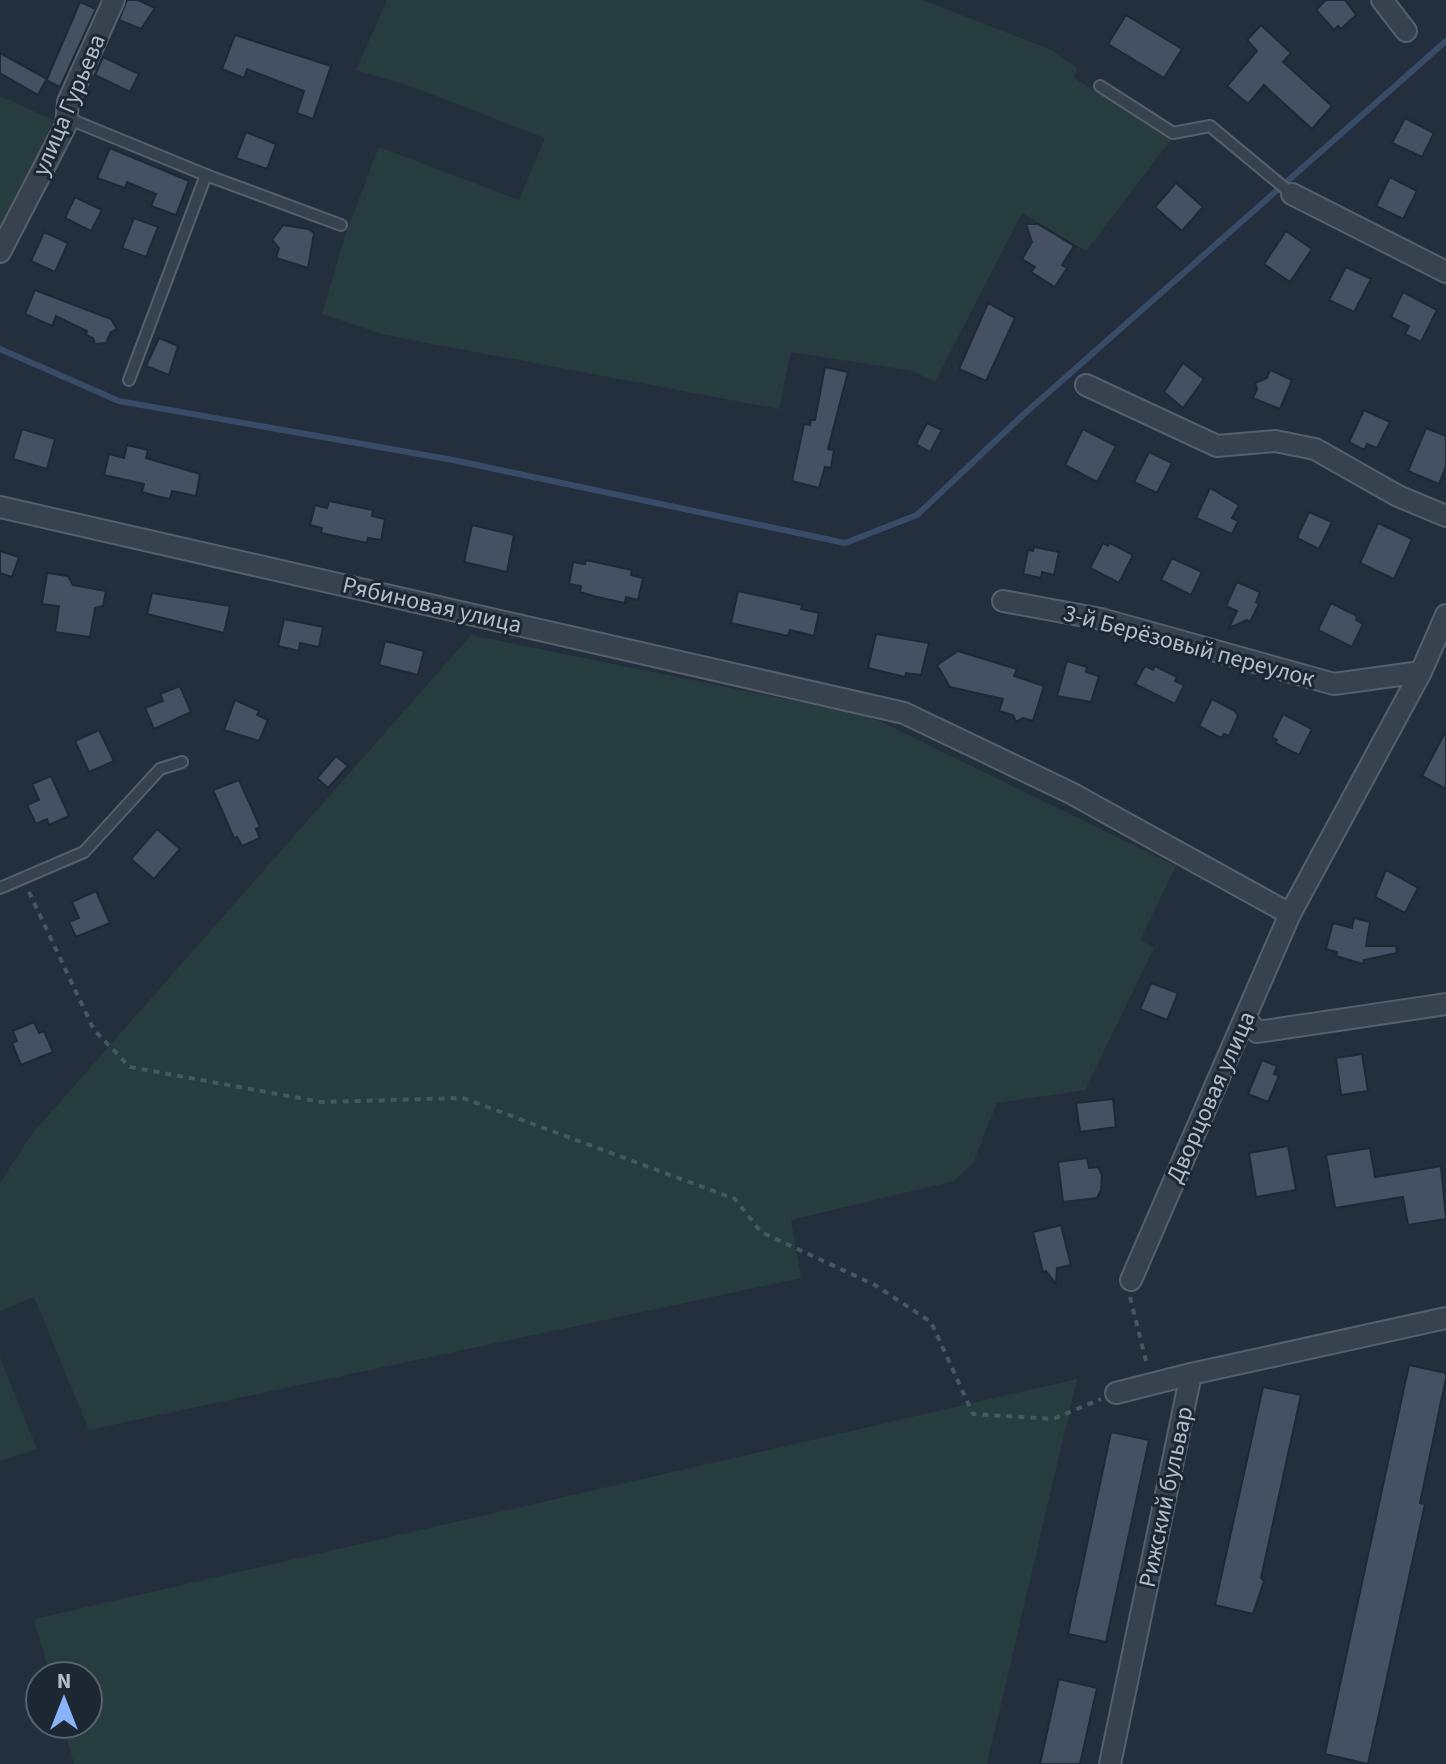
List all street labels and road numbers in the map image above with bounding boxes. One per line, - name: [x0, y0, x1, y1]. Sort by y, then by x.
- street label: улица Гурьева: [23, 29, 115, 181]
- street label: Рябиновая улица: [339, 567, 525, 643]
- street label: 3-й Берёзовый переулок: [1060, 596, 1319, 696]
- street label: Дворцовая улица: [1157, 1005, 1265, 1189]
- street label: Рижский бульвар: [1130, 1403, 1202, 1591]

